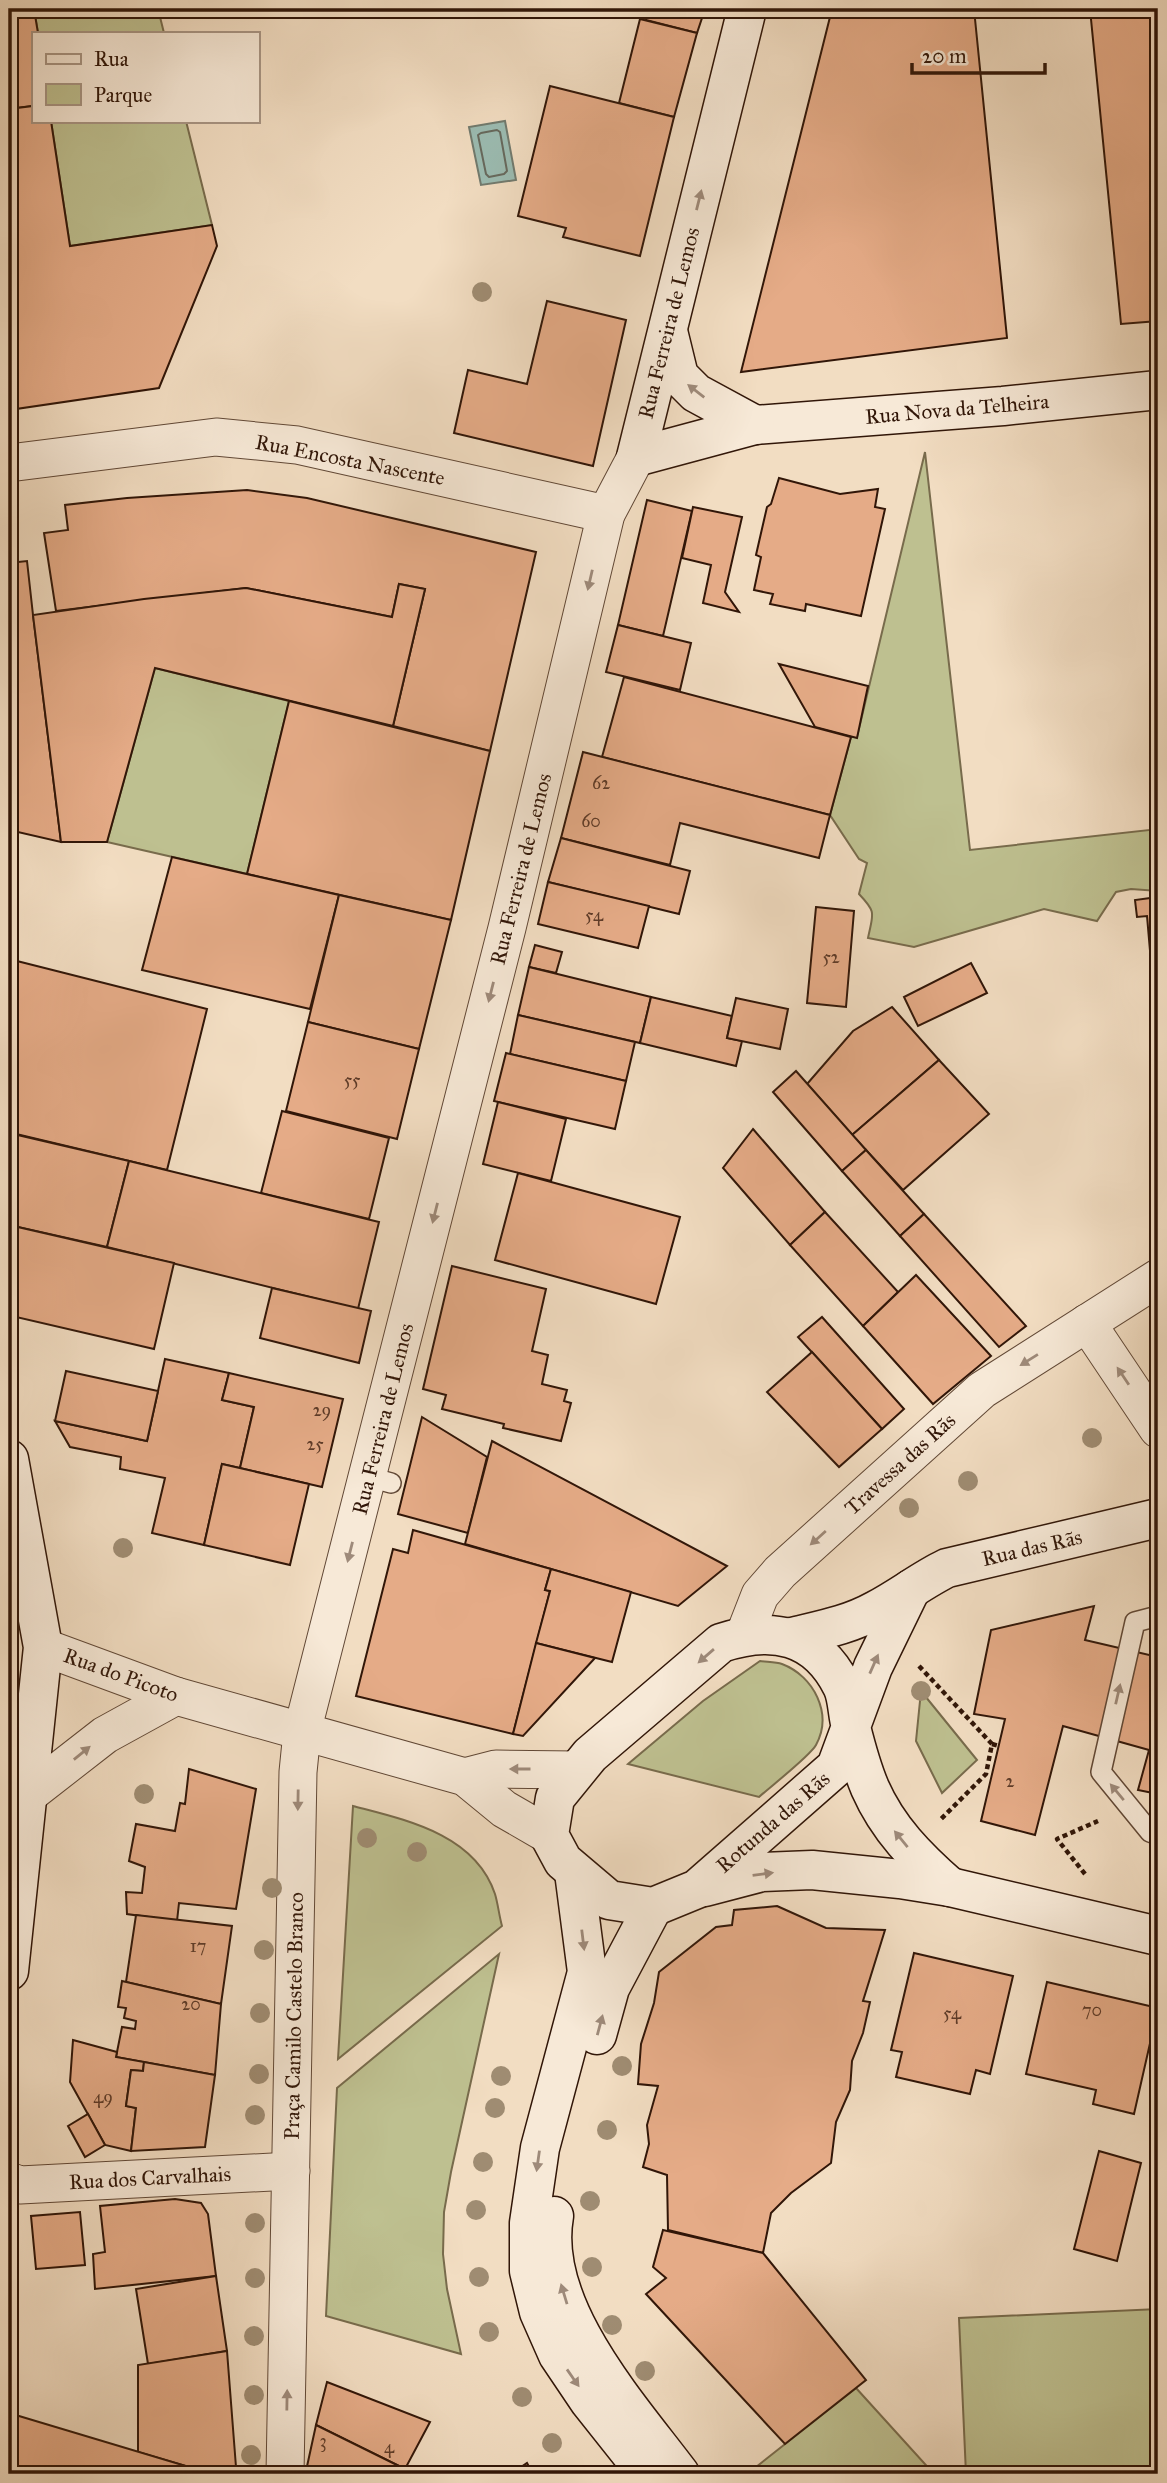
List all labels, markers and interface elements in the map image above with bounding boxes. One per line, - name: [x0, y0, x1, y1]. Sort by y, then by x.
- legend: [32, 32, 259, 122]
- scale bar: [912, 32, 1044, 76]
- text: 20 m: [922, 43, 967, 69]
- text: Rua: [94, 46, 129, 72]
- text: Parque: [94, 82, 153, 108]
- one-way arrow: [694, 189, 705, 211]
- street label: Rua Ferreira de Lemos: [633, 224, 705, 422]
- one-way arrow: [688, 384, 706, 399]
- street label: Rua Nova da Telheira: [864, 388, 1050, 430]
- street label: Rua Encosta Nascente: [253, 429, 447, 491]
- one-way arrow: [584, 570, 595, 592]
- street label: Rua Ferreira de Lemos: [485, 770, 557, 968]
- house number: 62: [592, 772, 610, 794]
- house number: 60: [581, 810, 601, 832]
- house number: 54: [585, 904, 604, 926]
- house number: 52: [822, 946, 840, 968]
- one-way arrow: [485, 981, 496, 1003]
- house number: 55: [344, 1069, 361, 1091]
- one-way arrow: [429, 1202, 440, 1224]
- street label: Rua Ferreira de Lemos: [347, 1320, 419, 1518]
- one-way arrow: [1020, 1353, 1039, 1366]
- one-way arrow: [1116, 1366, 1129, 1386]
- house number: 29: [313, 1399, 331, 1421]
- street label: Travessa das Rãs: [839, 1407, 961, 1521]
- house number: 25: [306, 1433, 324, 1455]
- street label: Rua das Rãs: [979, 1524, 1085, 1572]
- one-way arrow: [810, 1529, 827, 1545]
- one-way arrow: [344, 1541, 355, 1563]
- street label: Rua do Picoto: [60, 1642, 182, 1708]
- one-way arrow: [697, 1648, 714, 1663]
- one-way arrow: [869, 1653, 880, 1674]
- one-way arrow: [1113, 1683, 1124, 1705]
- one-way arrow: [73, 1747, 91, 1761]
- one-way arrow: [509, 1763, 531, 1775]
- street label: Rotunda das Rãs: [711, 1766, 835, 1878]
- house number: 2: [1006, 1770, 1015, 1792]
- one-way arrow: [1110, 1784, 1125, 1801]
- one-way arrow: [292, 1789, 304, 1811]
- one-way arrow: [894, 1830, 909, 1848]
- one-way arrow: [752, 1868, 774, 1879]
- street label: Praça Camilo Castelo Branco: [279, 1892, 309, 2140]
- one-way arrow: [577, 1929, 588, 1951]
- house number: 17: [190, 1935, 206, 1957]
- house number: 20: [181, 1993, 201, 2015]
- house number: 70: [1082, 1999, 1102, 2021]
- house number: 54: [943, 2002, 962, 2024]
- one-way arrow: [595, 2014, 606, 2036]
- house number: 49: [93, 2086, 113, 2108]
- one-way arrow: [532, 2150, 543, 2172]
- street label: Rua dos Carvalhais: [68, 2161, 232, 2195]
- one-way arrow: [558, 2284, 568, 2305]
- one-way arrow: [566, 2369, 580, 2387]
- one-way arrow: [282, 2389, 293, 2411]
- house number: 3: [319, 2430, 327, 2452]
- house number: 4: [384, 2436, 395, 2458]

